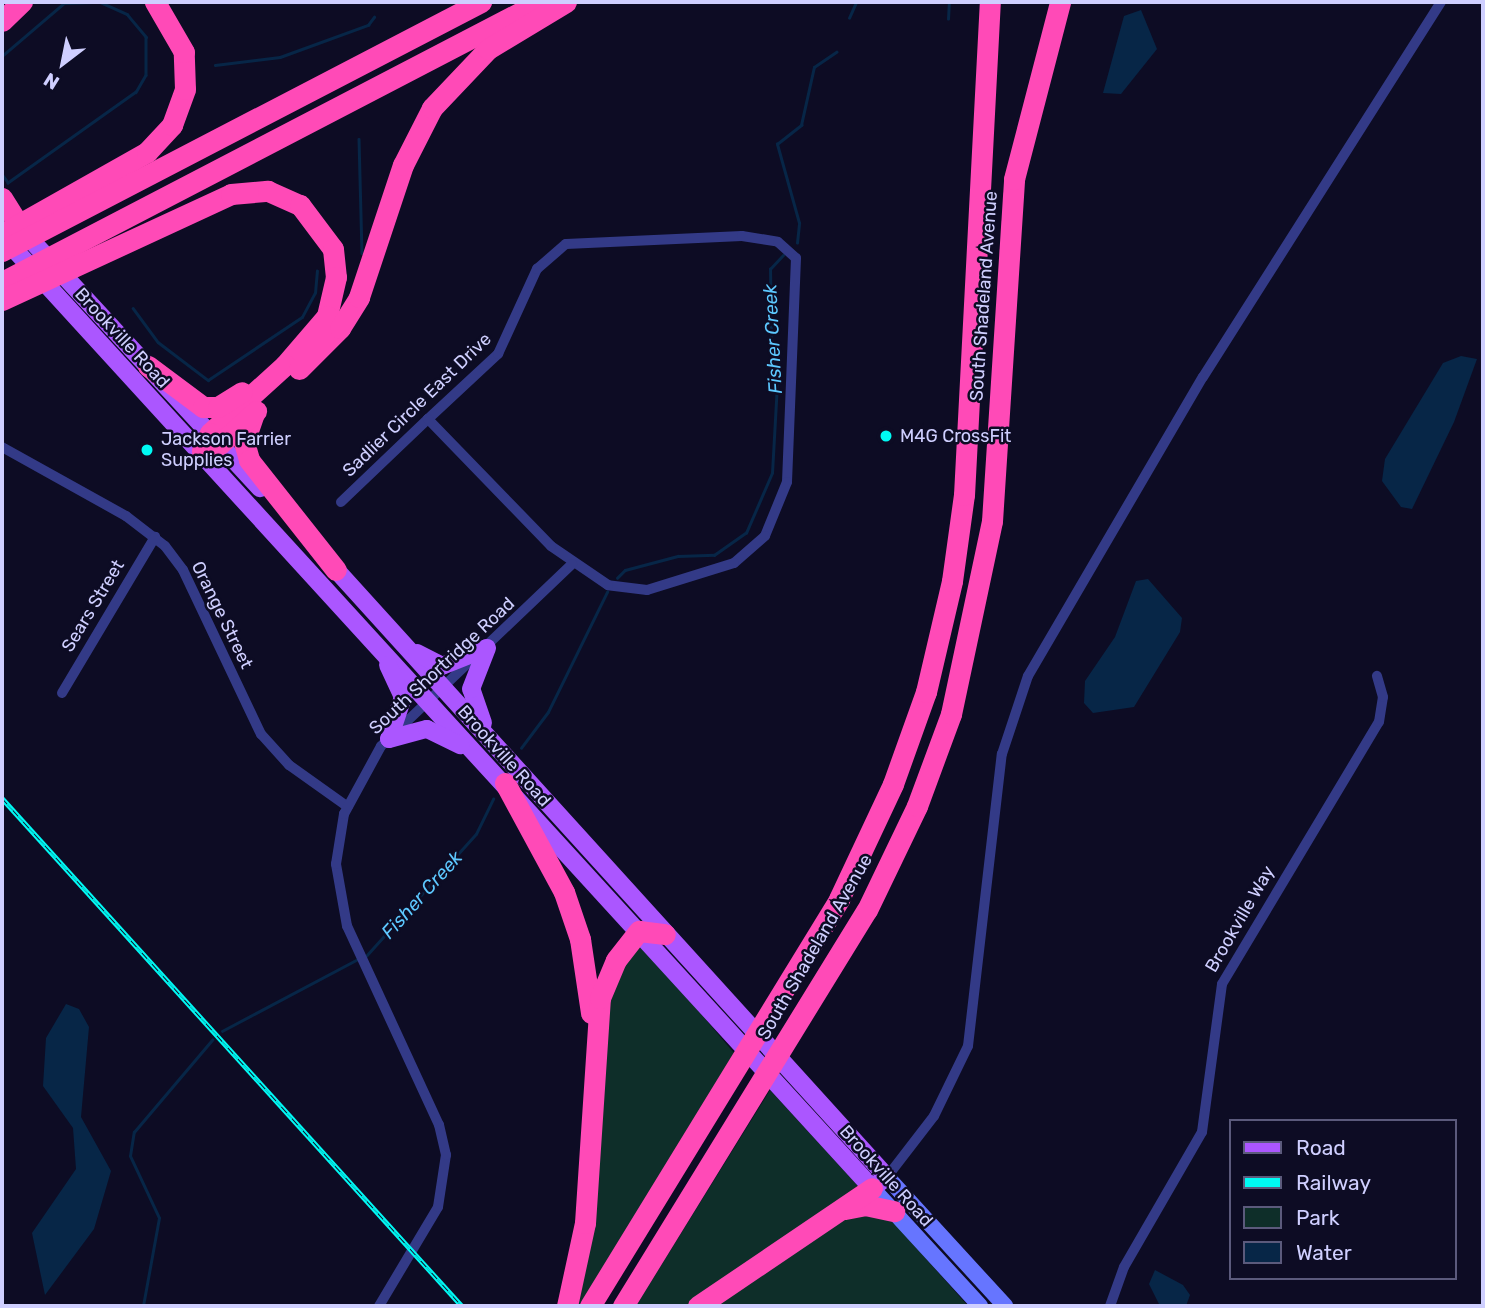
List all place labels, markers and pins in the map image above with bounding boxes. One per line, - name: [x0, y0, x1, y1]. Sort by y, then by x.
- place label: M4G CrossFit: [900, 425, 1011, 447]
- marker: M4G CrossFit: [878, 428, 894, 444]
- place label: Jackson Farrier Supplies: [161, 429, 291, 472]
- marker: Jackson Farrier Supplies: [139, 442, 155, 458]

